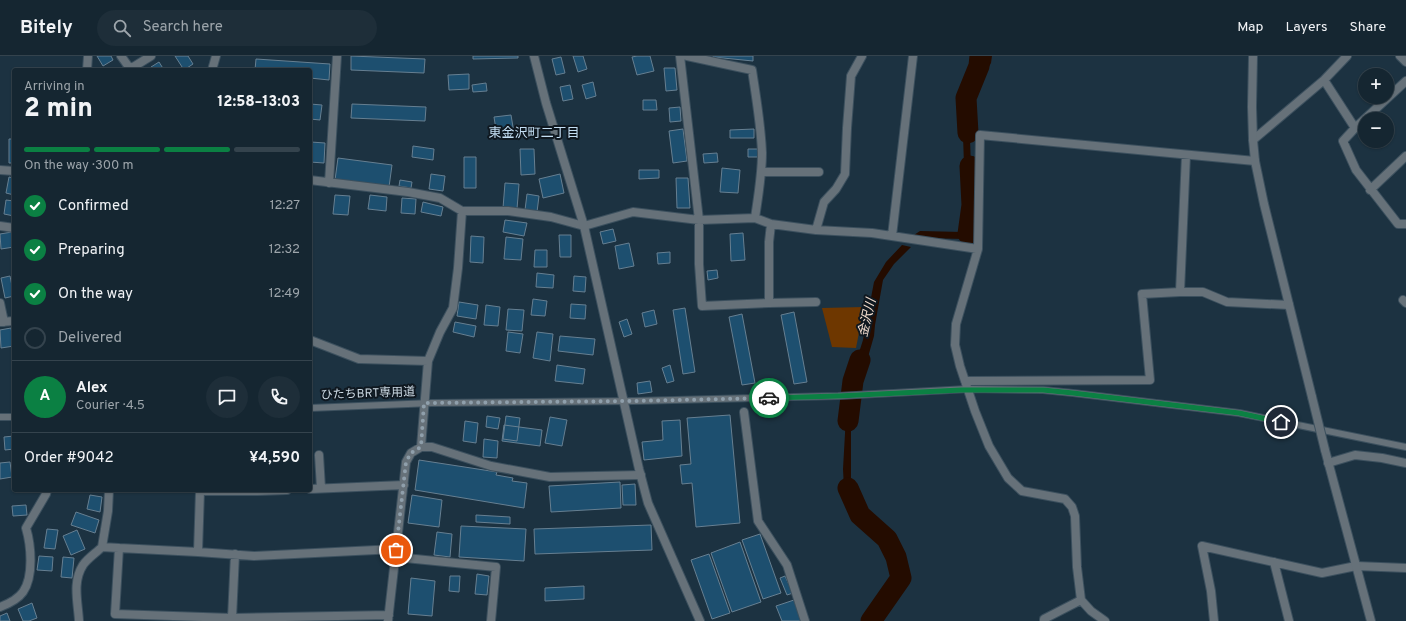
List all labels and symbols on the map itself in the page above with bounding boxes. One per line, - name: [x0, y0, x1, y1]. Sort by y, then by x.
- district label: 東金沢町二丁目: [488, 126, 580, 142]
- water label: 金沢川: [856, 295, 881, 339]
- courier: [749, 378, 789, 418]
- street label: ひたちBRT専用道: [320, 384, 416, 404]
- pin: [1264, 405, 1298, 439]
- pin: [379, 533, 413, 567]

